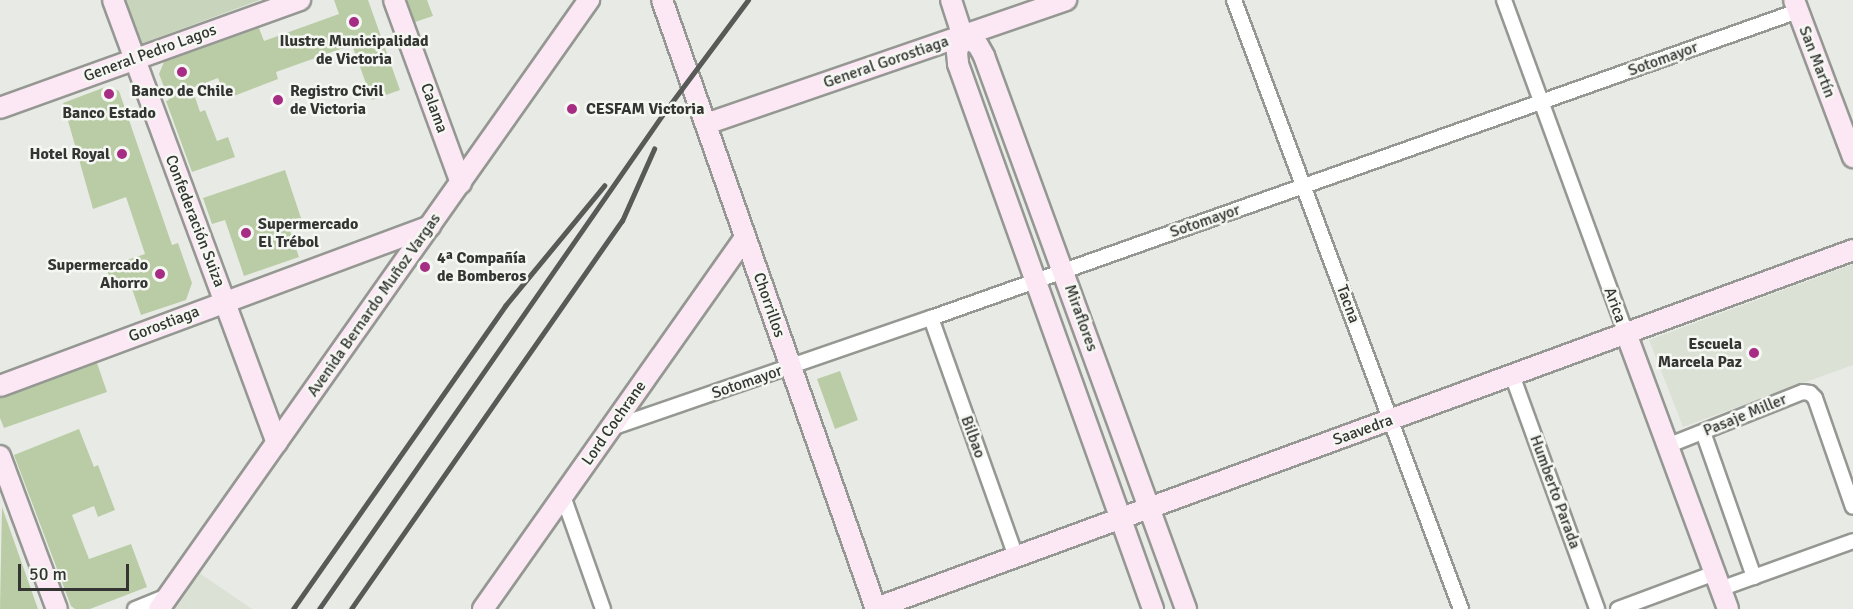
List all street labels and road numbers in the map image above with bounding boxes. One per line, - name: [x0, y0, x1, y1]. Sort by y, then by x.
- street label: General Pedro Lagos: [81, 20, 219, 86]
- street label: San Martín: [1795, 23, 1839, 101]
- street label: General Gorostiaga: [821, 32, 951, 92]
- street label: Sotomayor: [1625, 37, 1701, 81]
- street label: Calama: [416, 81, 452, 135]
- street label: Confederación Suiza: [161, 152, 229, 290]
- street label: Sotomayor: [1167, 200, 1243, 242]
- street label: Avenida Bernardo Muñoz Vargas: [303, 210, 445, 400]
- street label: Chorrillos: [749, 270, 789, 340]
- street label: Miraflores: [1060, 282, 1102, 354]
- street label: Tacna: [1332, 282, 1364, 326]
- street label: Arica: [1600, 285, 1630, 325]
- street label: Gorostiaga: [126, 302, 202, 346]
- street label: Sotomayor: [709, 361, 785, 403]
- street label: Lord Cochrane: [578, 377, 650, 469]
- street label: Pasaje Miller: [1701, 390, 1789, 440]
- street label: Saavedra: [1330, 410, 1396, 450]
- street label: Bilbao: [957, 413, 989, 461]
- street label: Humberto Parada: [1526, 433, 1584, 551]

